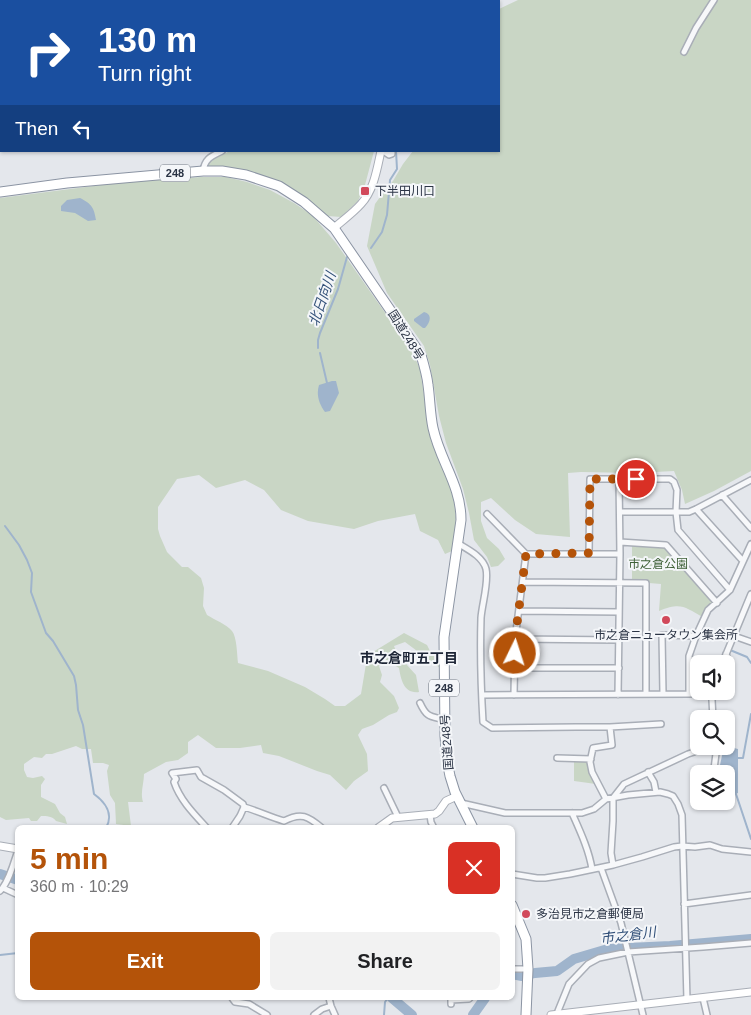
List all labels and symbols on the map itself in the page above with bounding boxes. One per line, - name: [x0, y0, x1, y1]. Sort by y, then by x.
- road number: 248: [160, 164, 190, 182]
- place label: 下半田川口: [375, 184, 435, 198]
- marker: 下半田川口: [359, 185, 371, 197]
- water label: 北日向川: [305, 268, 339, 328]
- street label: 国道248号: [385, 308, 427, 362]
- pin: [615, 458, 657, 500]
- park label: 市之倉公園: [628, 557, 688, 571]
- marker: 市之倉ニュータウン集会所: [660, 614, 672, 626]
- position arrow: [488, 626, 540, 678]
- place label: 市之倉ニュータウン集会所: [594, 628, 738, 642]
- district label: 市之倉町五丁目: [360, 650, 458, 666]
- road number: 248: [429, 680, 459, 696]
- street label: 国道248号: [438, 714, 456, 770]
- place label: 多治見市之倉郵便局: [536, 907, 644, 921]
- marker: 多治見市之倉郵便局: [520, 908, 532, 920]
- water label: 市之倉川: [599, 923, 659, 946]

